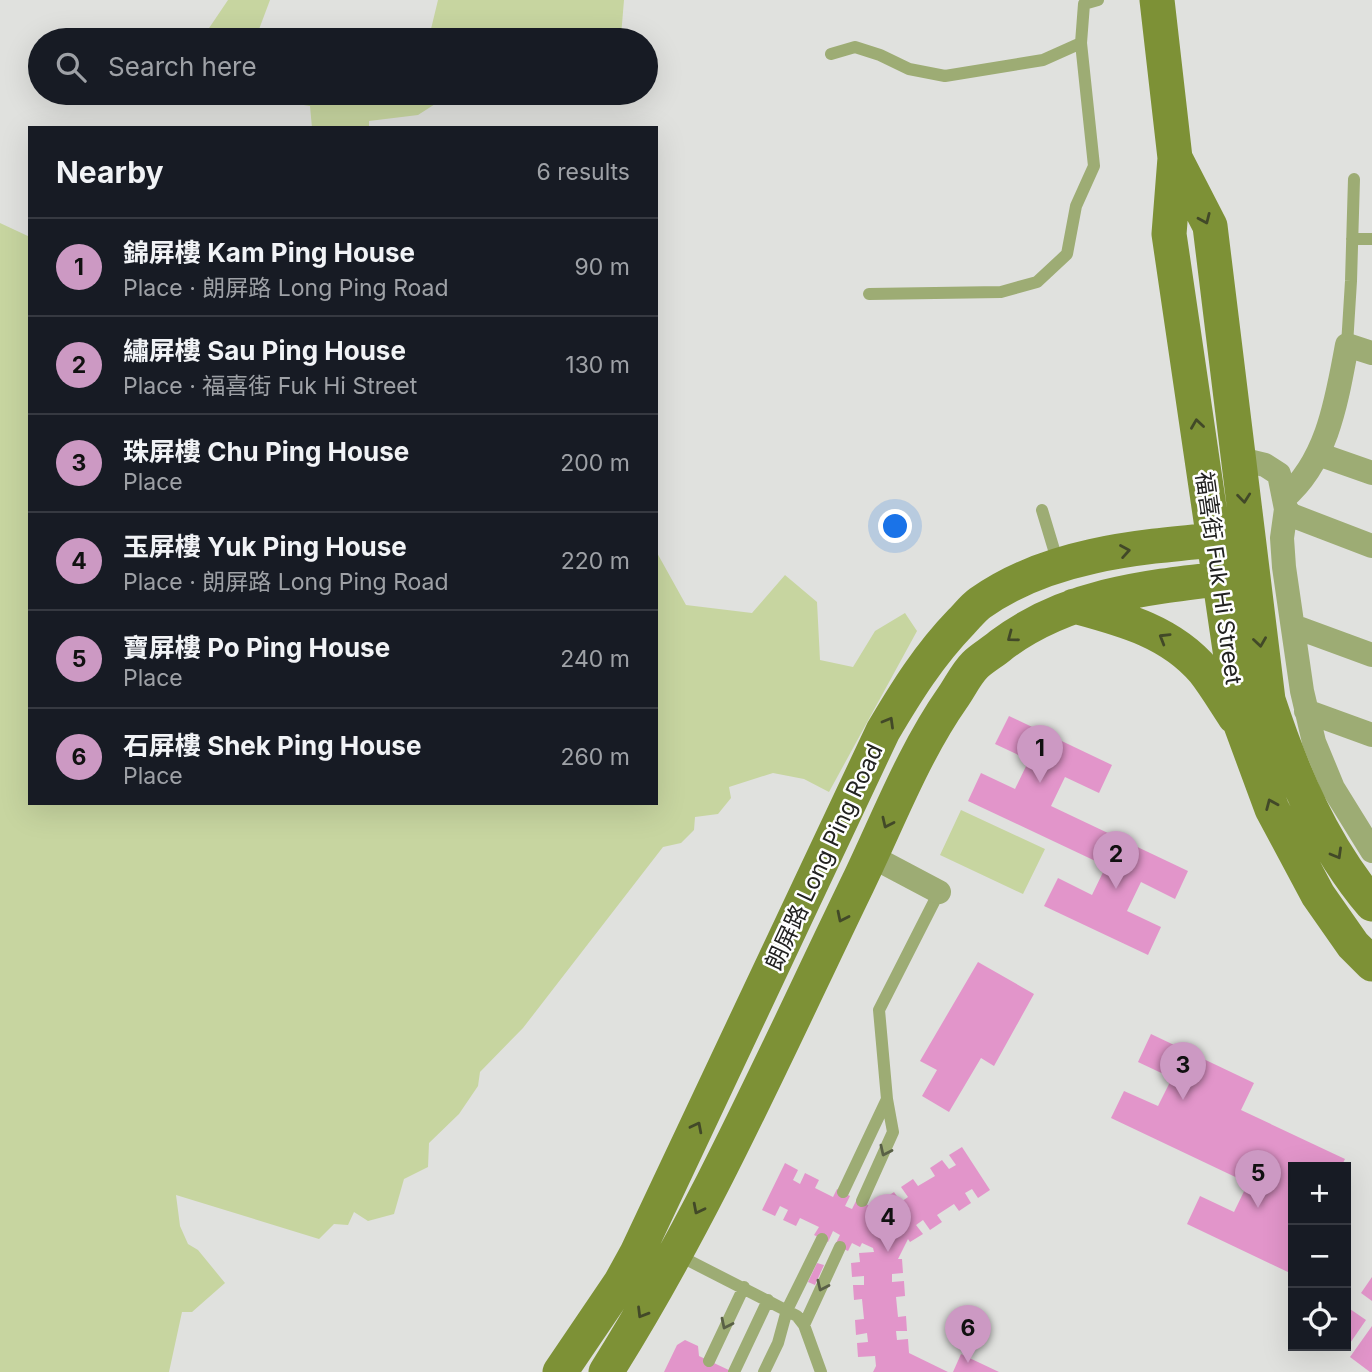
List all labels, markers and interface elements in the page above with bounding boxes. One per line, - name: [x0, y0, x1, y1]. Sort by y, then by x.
- search box: [28, 28, 658, 105]
- icon: search: [52, 48, 90, 86]
- text: Search here: [108, 51, 257, 82]
- text: Nearby: [56, 154, 164, 190]
- text: 6 results: [536, 158, 630, 186]
- one-way arrow: [1197, 212, 1211, 224]
- text: 錦屏樓 Kam Ping House: [123, 237, 415, 268]
- text: 1: [74, 253, 84, 281]
- text: 90 m: [575, 253, 630, 281]
- text: Place · 朗屏路 Long Ping Road: [123, 274, 449, 302]
- text: 繡屏樓 Sau Ping House: [123, 335, 406, 366]
- text: 2: [72, 351, 86, 379]
- text: 130 m: [565, 351, 630, 379]
- text: Place · 福喜街 Fuk Hi Street: [123, 372, 417, 400]
- one-way arrow: [1190, 418, 1205, 430]
- text: 珠屏樓 Chu Ping House: [123, 436, 409, 467]
- text: 3: [72, 449, 86, 477]
- text: 200 m: [560, 449, 630, 477]
- text: Place: [123, 468, 183, 496]
- street label: 福喜街 Fuk Hi Street: [1190, 470, 1248, 687]
- one-way arrow: [1236, 492, 1251, 504]
- your location: [878, 509, 912, 543]
- text: 玉屏樓 Yuk Ping House: [123, 531, 407, 562]
- one-way arrow: [1119, 545, 1131, 560]
- text: 4: [71, 547, 87, 575]
- text: 220 m: [561, 547, 630, 575]
- text: Place · 朗屏路 Long Ping Road: [123, 568, 449, 596]
- one-way arrow: [1007, 629, 1020, 642]
- text: 寶屏樓 Po Ping House: [123, 632, 390, 663]
- one-way arrow: [1159, 634, 1172, 647]
- one-way arrow: [1252, 636, 1267, 648]
- text: 5: [72, 645, 86, 673]
- text: 240 m: [560, 645, 630, 673]
- text: Place: [123, 664, 183, 692]
- one-way arrow: [880, 717, 893, 730]
- pin: 1: [1017, 725, 1063, 783]
- text: 石屏樓 Shek Ping House: [123, 730, 421, 761]
- street label: 朗屏路 Long Ping Road: [759, 739, 889, 975]
- text: 6: [72, 743, 86, 771]
- text: 260 m: [561, 743, 630, 771]
- text: Place: [123, 762, 183, 790]
- one-way arrow: [1265, 798, 1279, 810]
- one-way arrow: [881, 816, 895, 828]
- pin: 2: [1093, 831, 1139, 889]
- one-way arrow: [1329, 847, 1342, 860]
- one-way arrow: [836, 910, 850, 922]
- pin: 3: [1160, 1042, 1206, 1100]
- one-way arrow: [688, 1122, 702, 1134]
- one-way arrow: [879, 1144, 893, 1156]
- pin: 5: [1235, 1150, 1281, 1208]
- map controls: [1288, 1162, 1351, 1351]
- button: +: [1288, 1162, 1351, 1225]
- pin: 4: [865, 1194, 911, 1252]
- one-way arrow: [693, 1202, 707, 1214]
- button: −: [1288, 1225, 1351, 1288]
- one-way arrow: [816, 1279, 830, 1291]
- button: locate: [1288, 1288, 1351, 1351]
- pin: 6: [945, 1305, 991, 1363]
- one-way arrow: [638, 1306, 651, 1319]
- one-way arrow: [721, 1317, 735, 1329]

